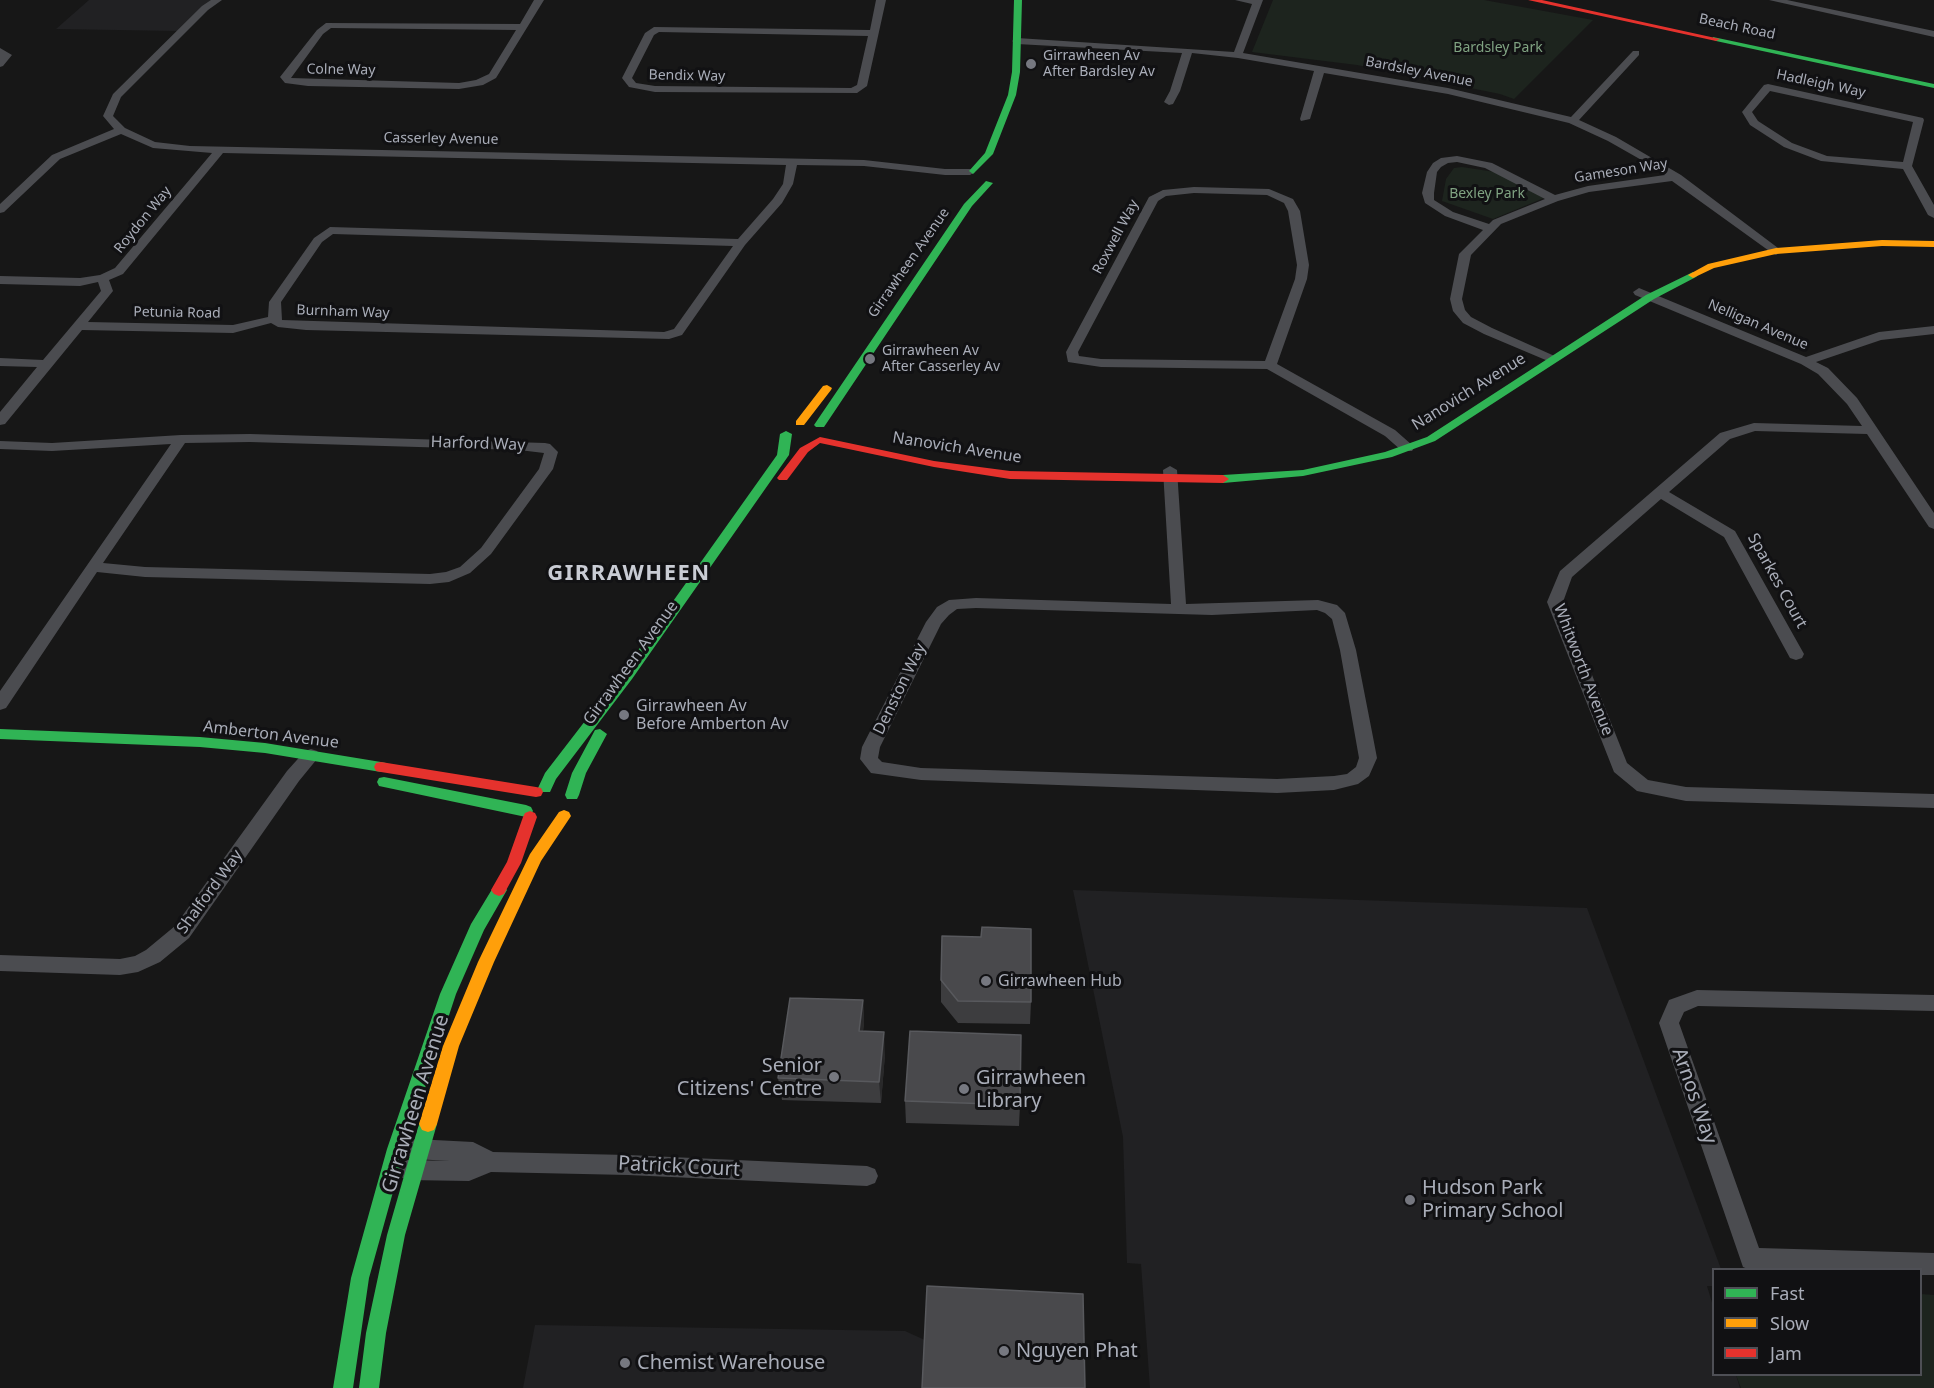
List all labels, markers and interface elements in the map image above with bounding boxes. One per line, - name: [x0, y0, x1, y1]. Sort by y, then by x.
- street label: Beach Road: [1697, 11, 1777, 43]
- park label: Bardsley Park: [1453, 40, 1543, 56]
- place label: Girrawheen Av After Bardsley Av: [1043, 48, 1155, 80]
- street label: Bardsley Avenue: [1364, 53, 1474, 91]
- marker: Girrawheen Av After Bardsley Av: [1024, 57, 1038, 71]
- street label: Colne Way: [306, 61, 376, 79]
- street label: Hadleigh Way: [1775, 66, 1867, 102]
- street label: Bendix Way: [649, 67, 725, 85]
- street label: Casserley Avenue: [383, 130, 499, 148]
- street label: Gameson Way: [1573, 155, 1669, 187]
- street label: Roydon Way: [111, 183, 175, 257]
- park label: Bexley Park: [1449, 186, 1525, 202]
- street label: Roxwell Way: [1089, 197, 1143, 277]
- street label: Girrawheen Avenue: [865, 205, 953, 321]
- street label: Nelligan Avenue: [1705, 296, 1811, 354]
- street label: Burnham Way: [296, 302, 390, 322]
- street label: Petunia Road: [133, 304, 221, 322]
- place label: Girrawheen Av After Casserley Av: [882, 343, 1000, 376]
- street label: Nanovich Avenue: [1409, 349, 1529, 435]
- marker: Girrawheen Av After Casserley Av: [863, 352, 877, 366]
- street label: Nanovich Avenue: [891, 428, 1023, 468]
- street label: Harford Way: [430, 433, 526, 455]
- street label: Sparkes Court: [1743, 530, 1811, 632]
- district label: GIRRAWHEEN: [547, 561, 711, 587]
- street label: Girrawheen Avenue: [580, 597, 682, 729]
- street label: Whitworth Avenue: [1549, 601, 1617, 739]
- street label: Denston Way: [870, 640, 930, 738]
- place label: Girrawheen Av Before Amberton Av: [636, 696, 789, 734]
- marker: Girrawheen Av Before Amberton Av: [617, 708, 631, 722]
- street label: Amberton Avenue: [202, 717, 340, 753]
- street label: Shalford Way: [173, 846, 247, 938]
- place label: Girrawheen Hub: [998, 971, 1122, 991]
- marker: Girrawheen Hub: [979, 974, 993, 988]
- street label: Girrawheen Avenue: [377, 1012, 455, 1196]
- street label: Arnos Way: [1666, 1045, 1722, 1147]
- place label: Senior Citizens' Centre: [677, 1054, 822, 1101]
- place label: Girrawheen Library: [976, 1066, 1086, 1113]
- marker: Senior Citizens' Centre: [827, 1070, 841, 1084]
- marker: Girrawheen Library: [957, 1082, 971, 1096]
- street label: Patrick Court: [617, 1152, 741, 1182]
- place label: Hudson Park Primary School: [1422, 1176, 1563, 1223]
- marker: Hudson Park Primary School: [1403, 1193, 1417, 1207]
- legend: [1712, 1268, 1922, 1376]
- text: Fast: [1770, 1281, 1805, 1305]
- text: Slow: [1770, 1311, 1809, 1335]
- place label: Nguyen Phat: [1016, 1339, 1138, 1363]
- text: Jam: [1770, 1341, 1802, 1365]
- marker: Nguyen Phat: [997, 1344, 1011, 1358]
- place label: Chemist Warehouse: [637, 1351, 825, 1375]
- marker: Chemist Warehouse: [618, 1356, 632, 1370]

